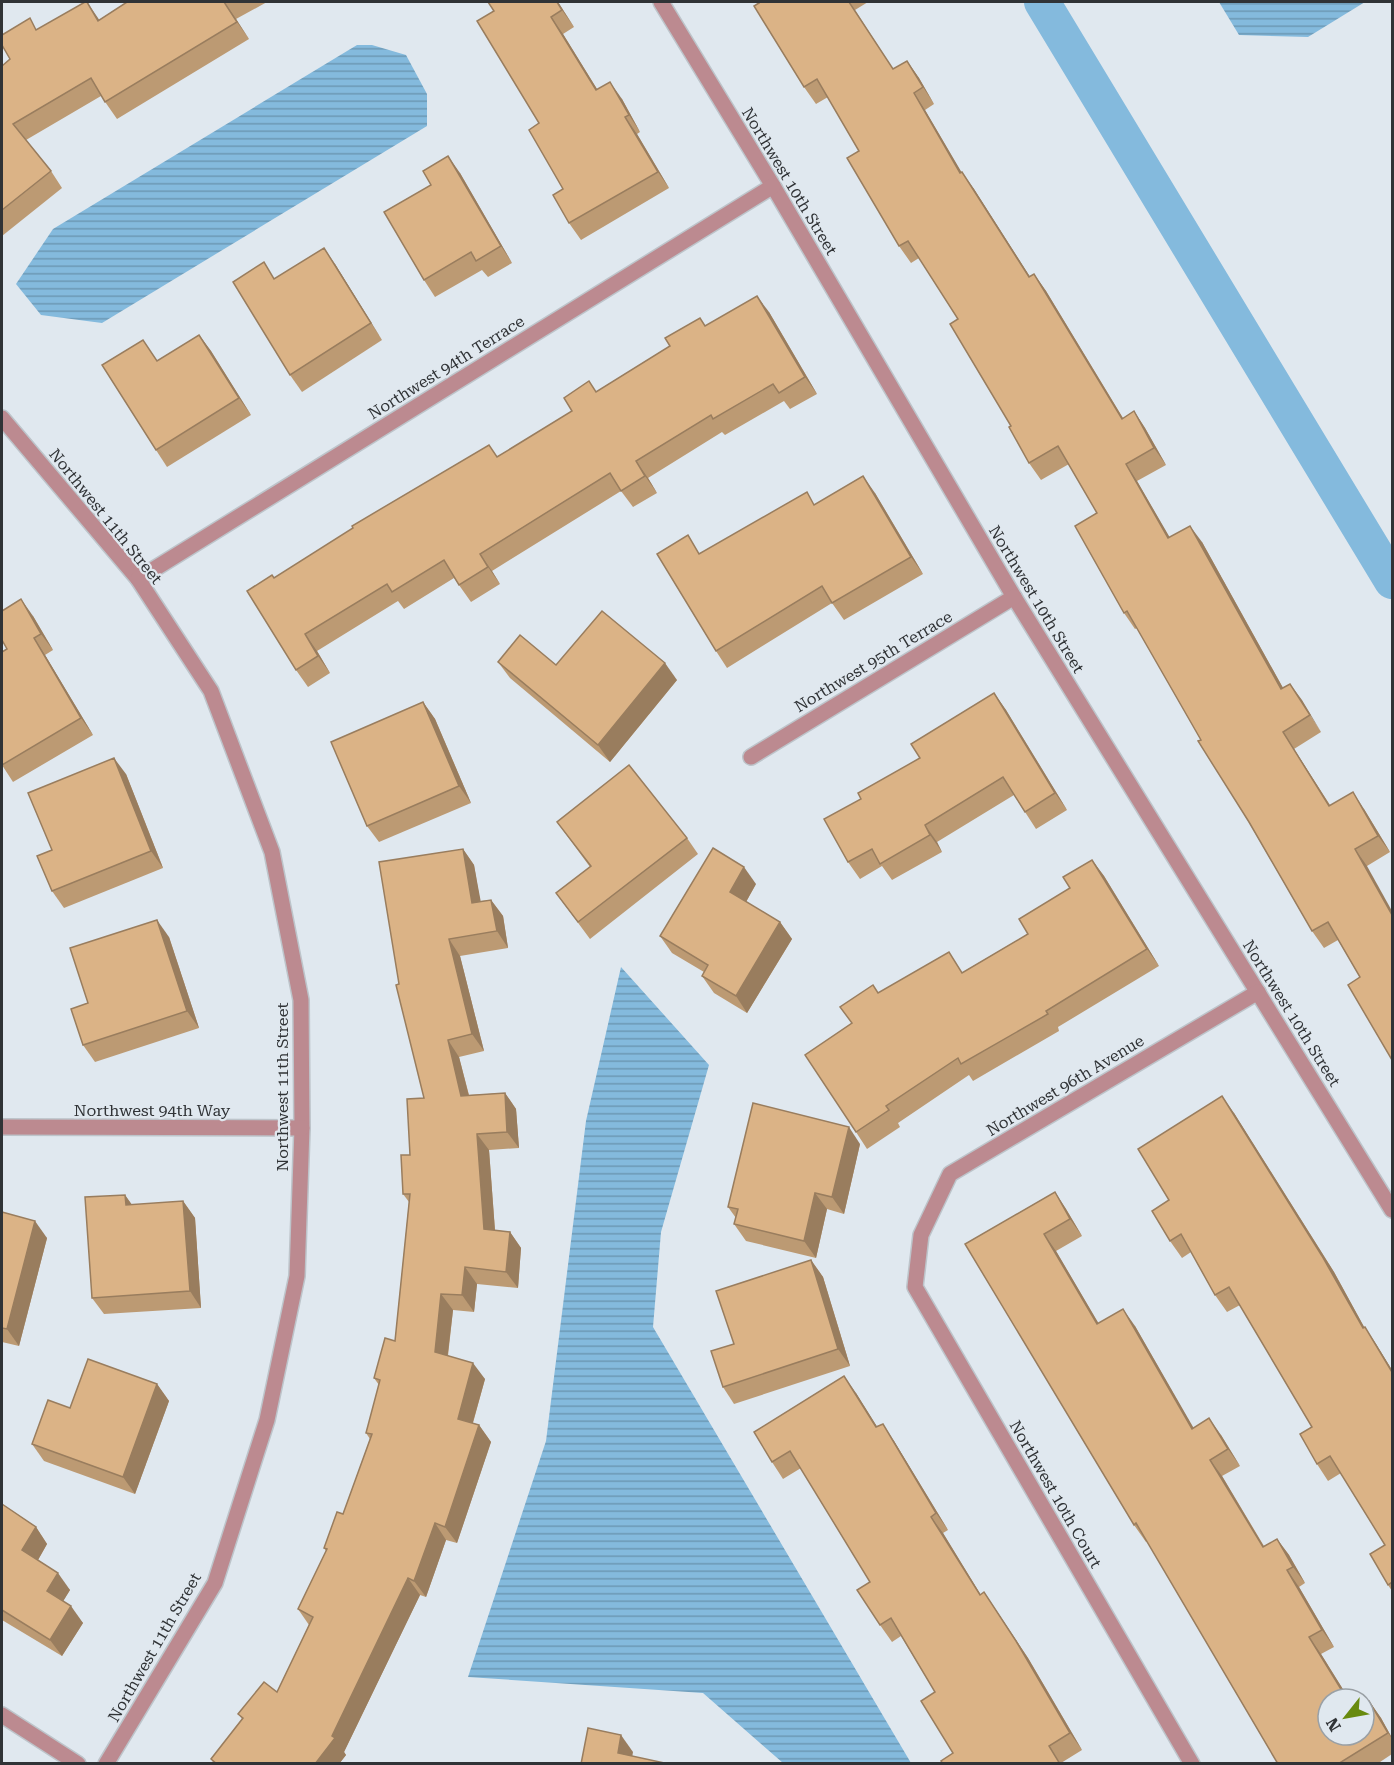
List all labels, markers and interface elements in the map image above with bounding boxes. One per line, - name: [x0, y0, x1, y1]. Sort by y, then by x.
- street label: Northwest 10th Street: [738, 104, 841, 259]
- street label: Northwest 94th Terrace: [365, 311, 528, 423]
- street label: Northwest 11th Street: [45, 445, 166, 588]
- street label: Northwest 10th Street: [985, 522, 1088, 677]
- street label: Northwest 95th Terrace: [791, 607, 956, 716]
- street label: Northwest 10th Street: [1239, 937, 1344, 1090]
- street label: Northwest 11th Street: [273, 1003, 292, 1171]
- street label: Northwest 96th Avenue: [983, 1031, 1148, 1140]
- street label: Northwest 94th Way: [74, 1101, 231, 1120]
- street label: Northwest 10th Court: [1006, 1417, 1106, 1571]
- street label: Northwest 11th Street: [104, 1569, 205, 1725]
- north arrow: [1316, 1687, 1376, 1747]
- text: N: [1322, 1714, 1345, 1735]

